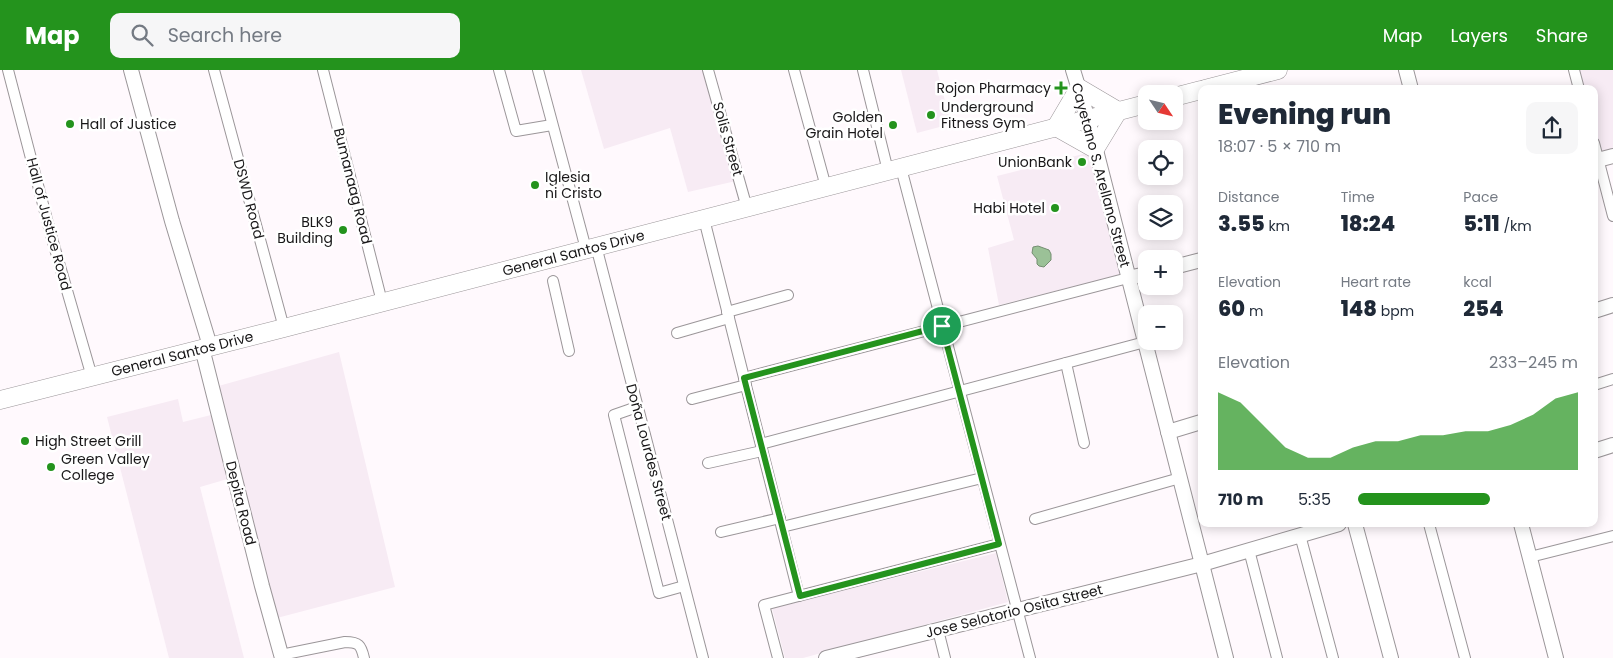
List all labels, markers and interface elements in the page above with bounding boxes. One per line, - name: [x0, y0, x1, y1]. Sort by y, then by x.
- search box: [110, 13, 460, 58]
- text: Map: [25, 19, 80, 52]
- icon: search: [128, 21, 156, 49]
- text: Search here: [168, 22, 282, 49]
- text: Map: [1383, 23, 1423, 48]
- text: Layers: [1451, 23, 1508, 48]
- text: Share: [1536, 23, 1588, 48]
- place label: Rojon Pharmacy: [936, 78, 1051, 98]
- street label: Cayetano S. Arellano Street: [1067, 81, 1135, 269]
- marker: Rojon Pharmacy: [1055, 82, 1067, 94]
- north arrow: [1138, 85, 1182, 130]
- map controls: [1138, 85, 1183, 350]
- text: Evening run: [1218, 95, 1391, 134]
- place label: Underground Fitness Gym: [941, 97, 1034, 133]
- street label: Solis Street: [708, 100, 748, 178]
- button: share: [1526, 102, 1578, 154]
- place label: Golden Grain Hotel: [805, 107, 883, 143]
- marker: Underground Fitness Gym: [925, 109, 937, 121]
- place label: Hall of Justice: [80, 114, 177, 134]
- marker: Hall of Justice: [64, 118, 76, 130]
- marker: Golden Grain Hotel: [887, 119, 899, 131]
- street label: Bumanaag Road: [329, 126, 377, 246]
- text: 18:07 · 5 × 710 m: [1218, 135, 1341, 158]
- button: locate: [1138, 140, 1183, 185]
- place label: UnionBank: [998, 152, 1073, 172]
- street label: Hall of Justice Road: [22, 155, 76, 293]
- marker: UnionBank: [1076, 156, 1088, 168]
- street label: DSWD Road: [229, 157, 269, 241]
- place label: Iglesia ni Cristo: [545, 167, 602, 203]
- marker: Iglesia ni Cristo: [529, 179, 541, 191]
- text: Distance: [1218, 187, 1279, 207]
- text: Time: [1341, 187, 1375, 207]
- text: Pace: [1463, 187, 1498, 207]
- button: layers: [1138, 195, 1183, 240]
- place label: Habi Hotel: [973, 198, 1045, 218]
- marker: Habi Hotel: [1049, 202, 1061, 214]
- text: 3.55: [1218, 209, 1265, 238]
- text: 18:24: [1341, 209, 1395, 238]
- text: 5:11: [1463, 209, 1500, 238]
- place label: BLK9 Building: [277, 212, 333, 248]
- text: km: [1265, 216, 1290, 236]
- text: /km: [1500, 216, 1532, 236]
- marker: BLK9 Building: [337, 224, 349, 236]
- street label: General Santos Drive: [500, 225, 647, 281]
- button: +: [1138, 250, 1183, 295]
- text: Elevation: [1218, 272, 1281, 292]
- text: Heart rate: [1341, 272, 1411, 292]
- text: kcal: [1463, 272, 1492, 292]
- text: 60: [1218, 294, 1245, 323]
- text: 148: [1341, 294, 1377, 323]
- text: 254: [1463, 294, 1504, 323]
- text: m: [1245, 301, 1263, 321]
- text: bpm: [1377, 301, 1414, 321]
- pin: [921, 305, 963, 347]
- button: −: [1138, 305, 1183, 350]
- icon: arrive: [928, 312, 956, 340]
- street label: General Santos Drive: [109, 326, 256, 381]
- text: Elevation: [1218, 351, 1290, 374]
- text: 233–245 m: [1489, 351, 1578, 374]
- street label: Doña Lourdes Street: [621, 382, 677, 522]
- place label: High Street Grill: [35, 431, 141, 451]
- marker: High Street Grill: [19, 435, 31, 447]
- place label: Green Valley College: [61, 449, 150, 485]
- street label: Depita Road: [221, 459, 261, 547]
- marker: Green Valley College: [45, 461, 57, 473]
- text: 710 m: [1218, 488, 1263, 511]
- text: 5:35: [1298, 488, 1331, 511]
- street label: Jose Selotorio Osita Street: [923, 579, 1105, 643]

